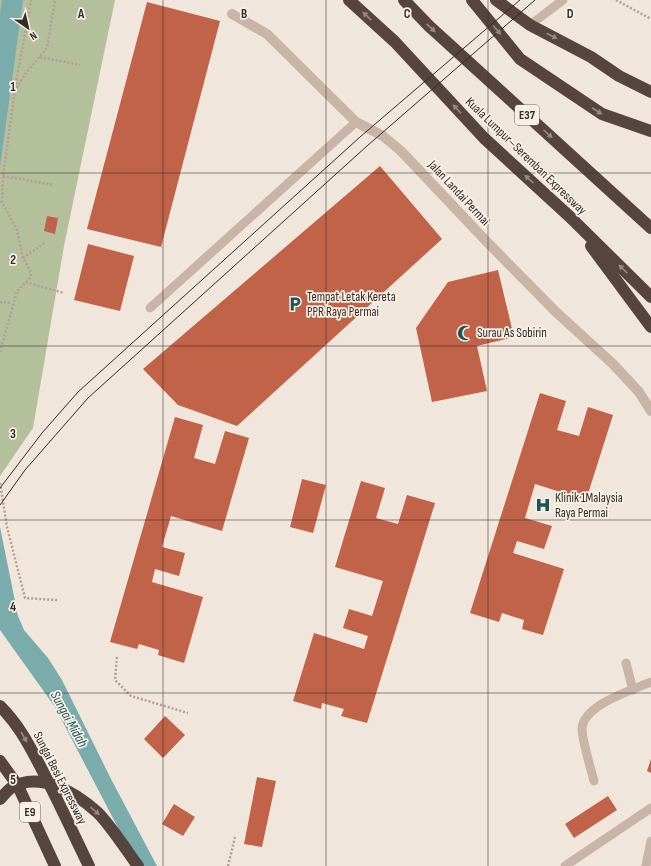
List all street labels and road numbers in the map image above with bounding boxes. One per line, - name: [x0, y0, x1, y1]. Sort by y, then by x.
- street label: Kuala Lumpur–Seremban Expressway: [462, 94, 590, 218]
- road number: E37: [515, 105, 539, 125]
- street label: Jalan Landai Permai: [424, 156, 493, 229]
- street label: Sungai Besi Expressway: [30, 729, 90, 827]
- road number: E9: [20, 802, 40, 822]

